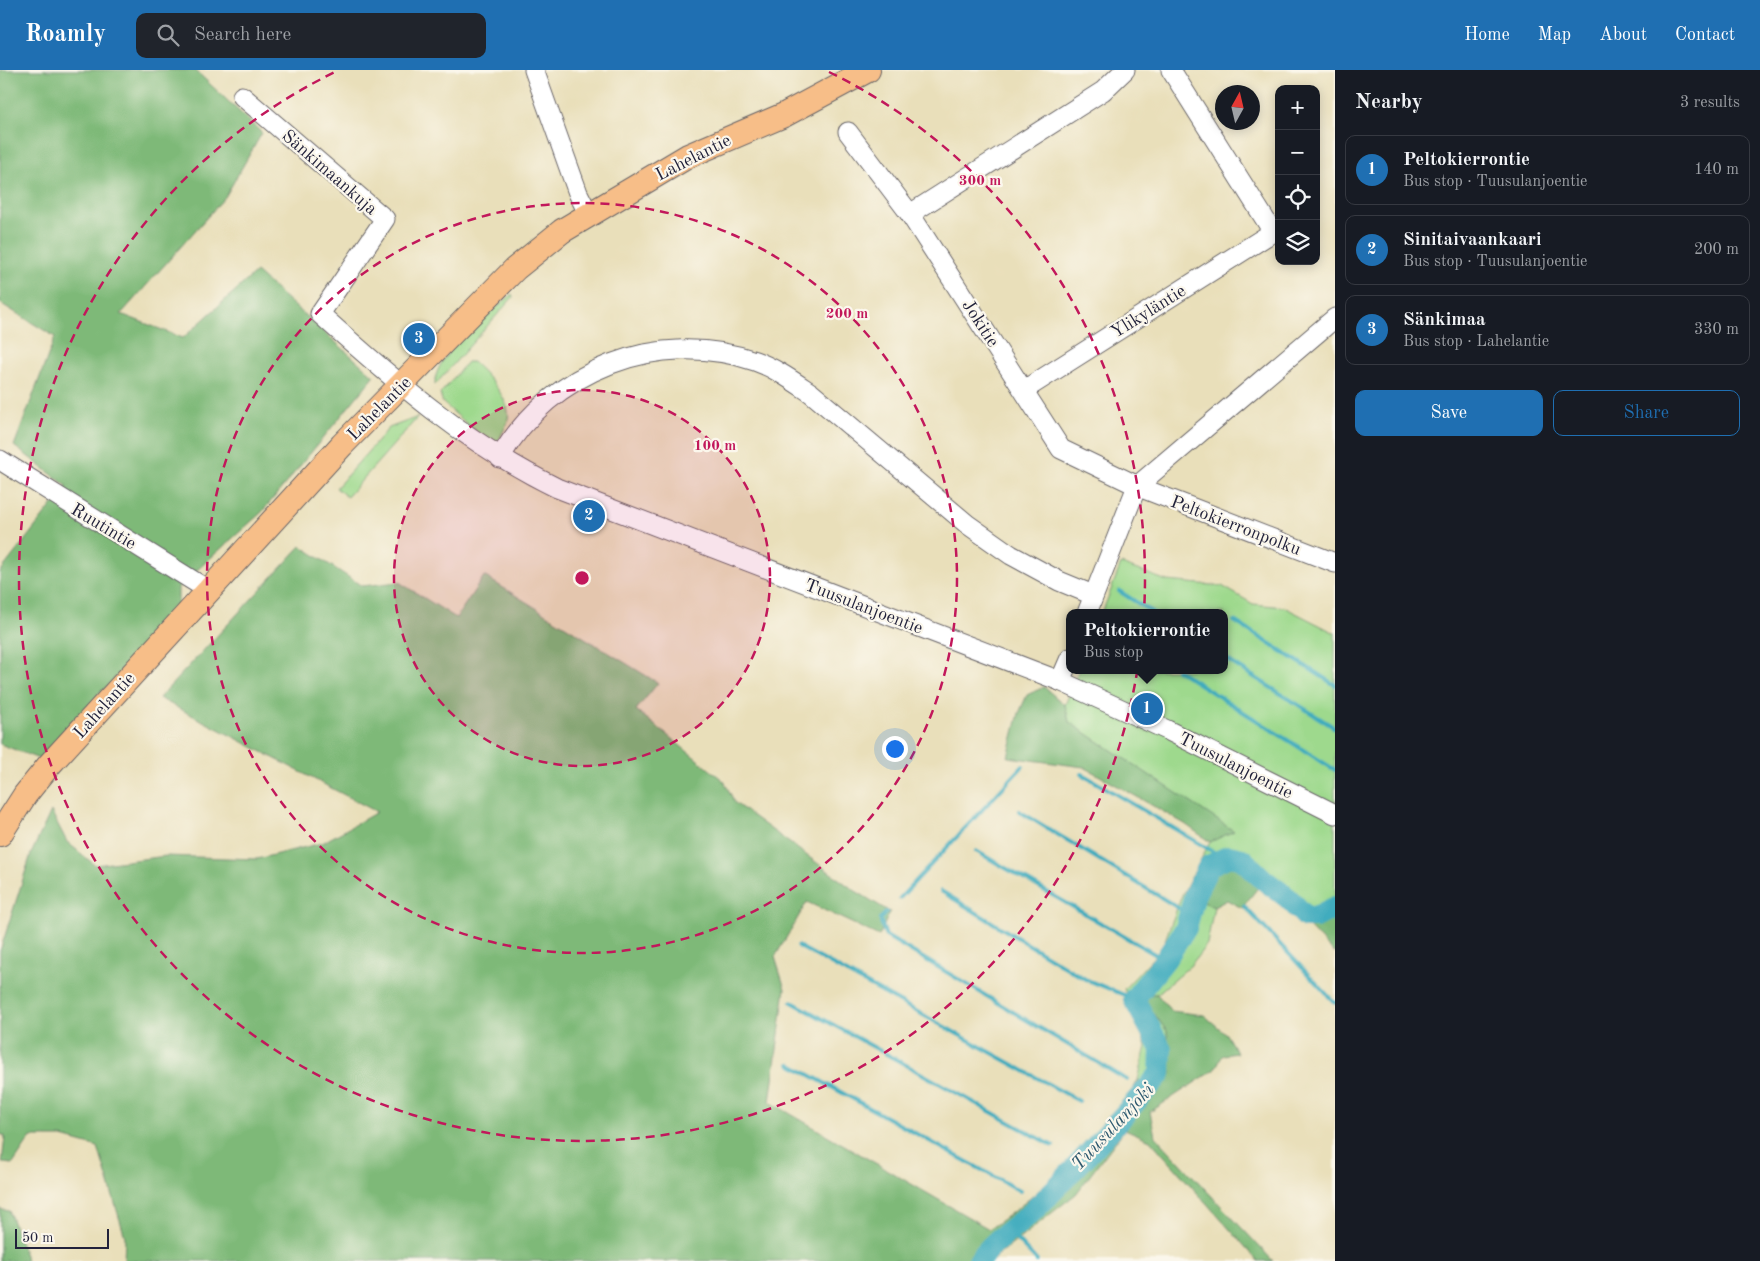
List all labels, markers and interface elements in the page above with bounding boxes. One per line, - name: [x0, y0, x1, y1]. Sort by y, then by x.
- search box: [136, 13, 486, 58]
- icon: search: [154, 21, 182, 49]
- text: Roamly: [25, 23, 106, 47]
- text: Search here: [194, 26, 291, 45]
- text: Home: [1464, 26, 1510, 44]
- text: Map: [1538, 26, 1571, 44]
- text: About: [1599, 26, 1647, 44]
- text: Contact: [1675, 26, 1735, 44]
- north arrow: [1215, 85, 1260, 130]
- map controls: [1275, 85, 1320, 265]
- button: +: [1275, 85, 1320, 130]
- text: Nearby: [1355, 92, 1423, 113]
- text: 3 results: [1680, 95, 1740, 111]
- street label: Sänkimaankuja: [278, 127, 380, 219]
- button: −: [1275, 130, 1320, 175]
- street label: Lahelantie: [653, 131, 734, 185]
- text: Peltokierrontie: [1403, 151, 1530, 170]
- text: 1: [1367, 162, 1377, 178]
- text: 140 m: [1694, 162, 1739, 178]
- text: 300 m: [959, 174, 1001, 189]
- text: Bus stop · Tuusulanjoentie: [1403, 174, 1587, 190]
- button: locate: [1275, 175, 1320, 220]
- button: layers: [1275, 220, 1320, 265]
- text: Sinitaivaankaari: [1403, 231, 1542, 250]
- text: 2: [1367, 242, 1377, 258]
- text: 200 m: [1694, 242, 1739, 258]
- text: Bus stop · Tuusulanjoentie: [1403, 254, 1587, 270]
- street label: Ylikyläntie: [1108, 282, 1189, 342]
- street label: Jokitie: [958, 297, 1002, 350]
- text: 200 m: [826, 307, 868, 322]
- text: Sänkimaa: [1403, 311, 1486, 330]
- pin: 3: [403, 320, 435, 358]
- text: 3: [1367, 322, 1377, 338]
- text: 330 m: [1694, 322, 1739, 338]
- text: Bus stop · Lahelantie: [1403, 334, 1549, 350]
- street label: Lahelantie: [344, 373, 415, 444]
- button: Save: [1355, 390, 1543, 436]
- button: Share: [1553, 390, 1740, 436]
- text: 100 m: [694, 439, 736, 454]
- street label: Peltokierronpolku: [1168, 493, 1303, 559]
- pin: 2: [573, 497, 605, 535]
- street label: Ruutintie: [68, 500, 139, 553]
- centre of rings: [573, 569, 591, 587]
- street label: Tuusulanjoentie: [802, 576, 925, 638]
- popup: [1066, 609, 1228, 674]
- text: Peltokierrontie: [1083, 622, 1211, 641]
- text: Bus stop: [1083, 645, 1143, 661]
- street label: Lahelantie: [71, 669, 139, 742]
- pin: 1: [1131, 690, 1163, 728]
- street label: Tuusulanjoentie: [1176, 729, 1295, 802]
- your location: [882, 736, 908, 762]
- water label: Tuusulanjoki: [1069, 1080, 1159, 1175]
- scale bar: [15, 1226, 109, 1249]
- text: 50 m: [22, 1231, 53, 1245]

